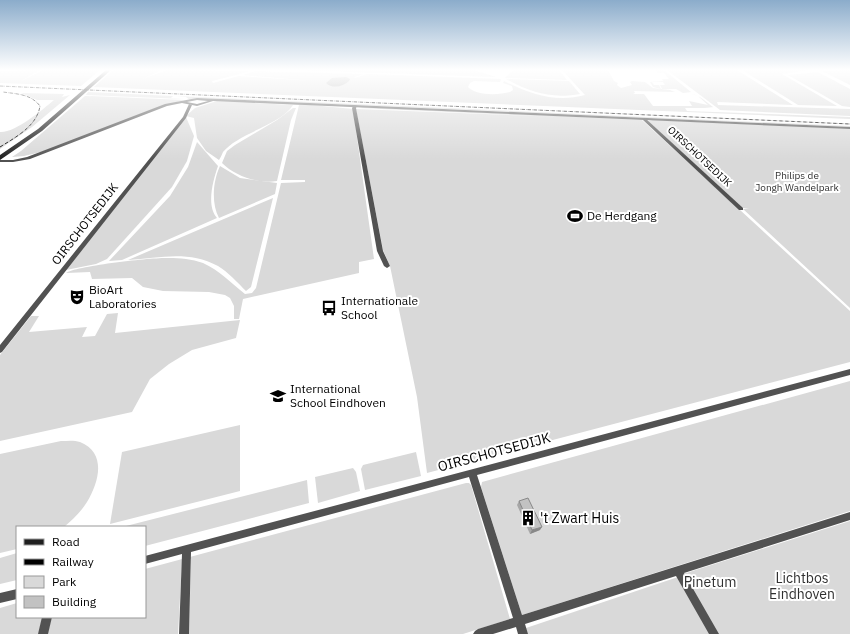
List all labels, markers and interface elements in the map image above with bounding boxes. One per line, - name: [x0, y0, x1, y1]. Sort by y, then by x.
- street label: OIRSCHOTSEDIJK: [665, 123, 735, 190]
- park label: Philips de Jongh Wandelpark: [755, 169, 840, 194]
- street label: OIRSCHOTSEDIJK: [48, 180, 121, 267]
- sports icon: De Herdgang: [566, 207, 584, 225]
- place label: De Herdgang: [587, 208, 657, 223]
- place label: BioArt Laboratories: [89, 282, 157, 311]
- theatre icon: BioArt Laboratories: [68, 288, 86, 306]
- place label: Internationale School: [341, 293, 418, 322]
- bus stop icon: Internationale School: [320, 299, 338, 317]
- place label: International School Eindhoven: [290, 381, 386, 410]
- school or university icon: International School Eindhoven: [269, 387, 287, 405]
- street label: OIRSCHOTSEDIJK: [436, 428, 552, 476]
- building icon: 't Zwart Huis: [519, 509, 537, 527]
- place label: 't Zwart Huis: [540, 509, 620, 527]
- legend: [16, 526, 146, 618]
- text: Road: [52, 534, 80, 549]
- text: Railway: [52, 554, 94, 569]
- park label: Lichtbos Eindhoven: [769, 569, 835, 603]
- park label: Pinetum: [684, 573, 736, 591]
- text: Park: [52, 574, 77, 589]
- text: Building: [52, 594, 97, 609]

